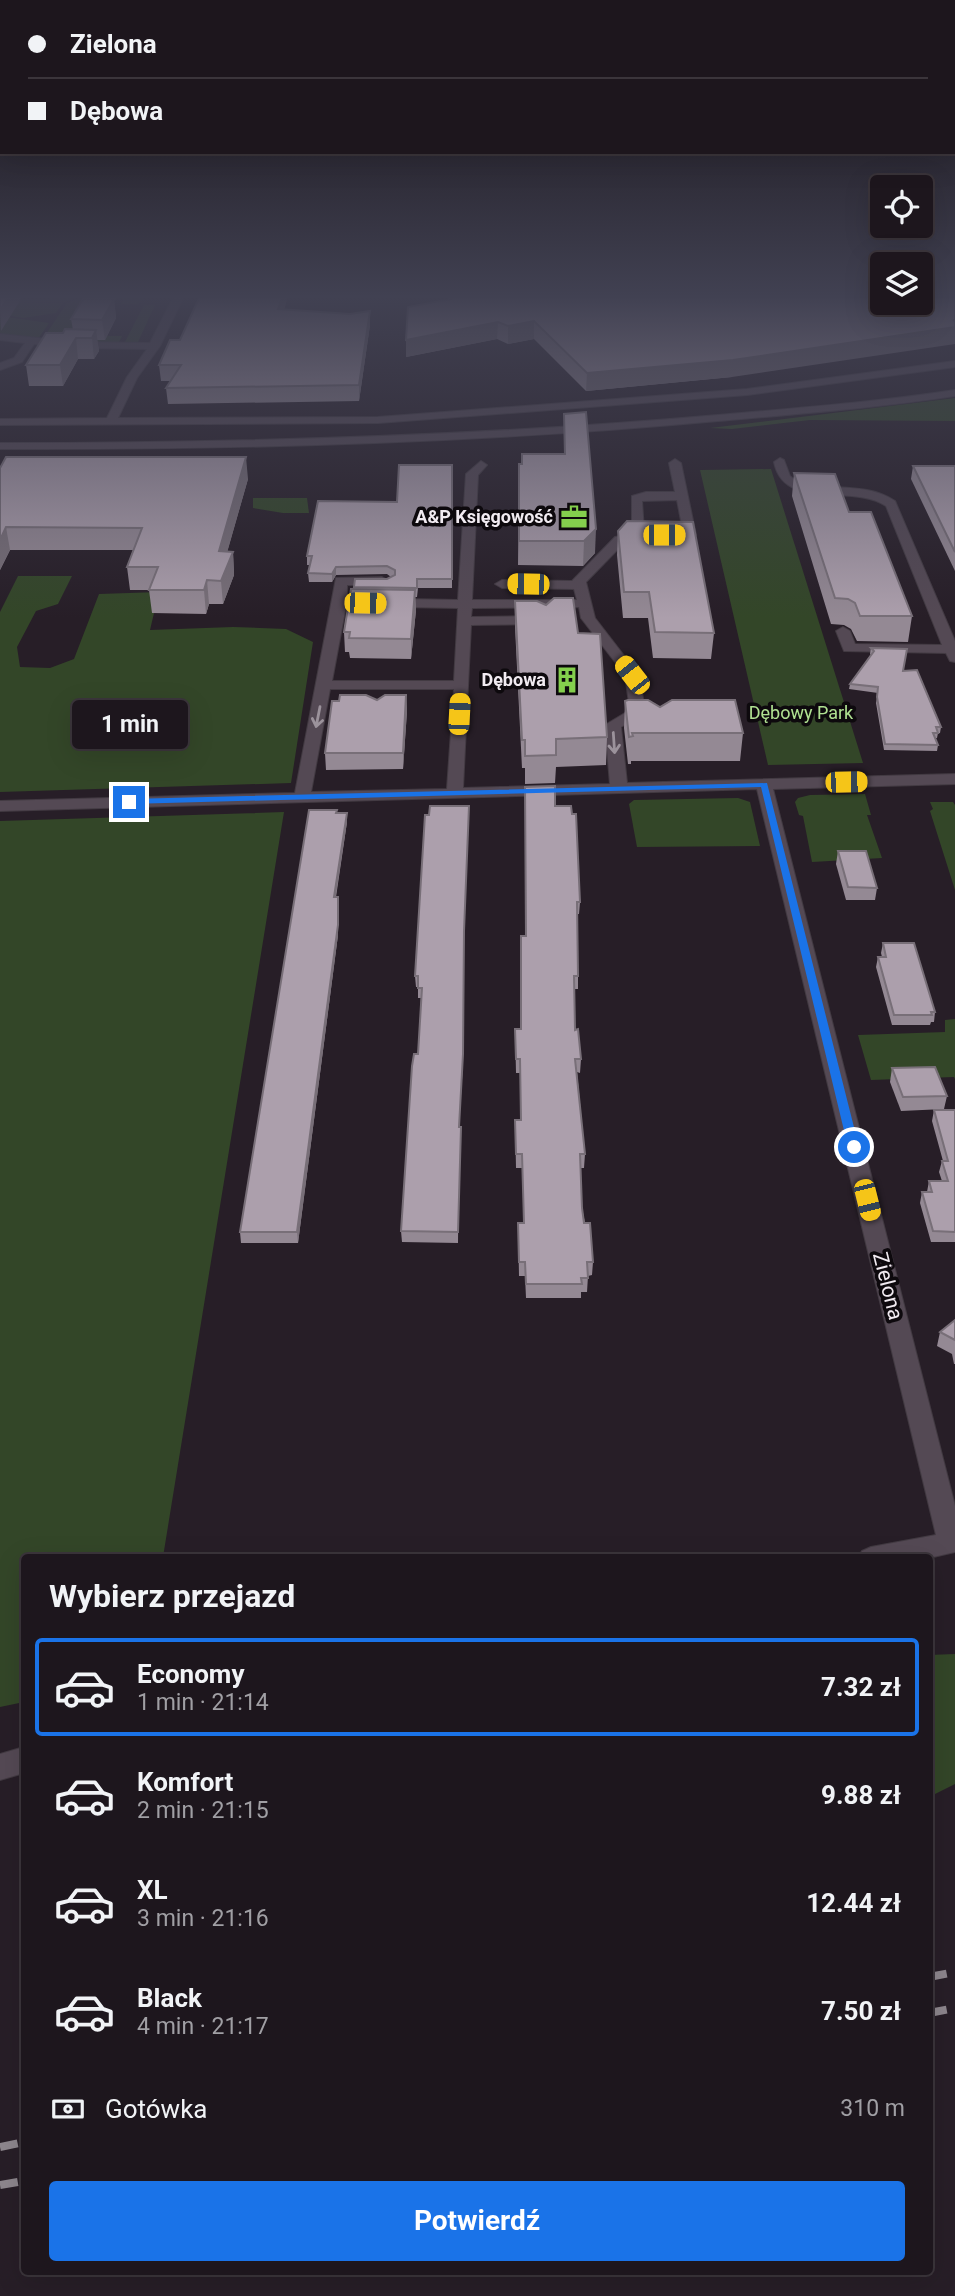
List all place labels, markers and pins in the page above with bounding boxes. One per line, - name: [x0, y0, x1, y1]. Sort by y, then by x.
- office icon: A&P Księgowość: [559, 502, 589, 532]
- place label: A&P Księgowość: [415, 506, 553, 527]
- building icon: Dębowa: [552, 665, 582, 695]
- place label: Dębowa: [481, 669, 546, 690]

